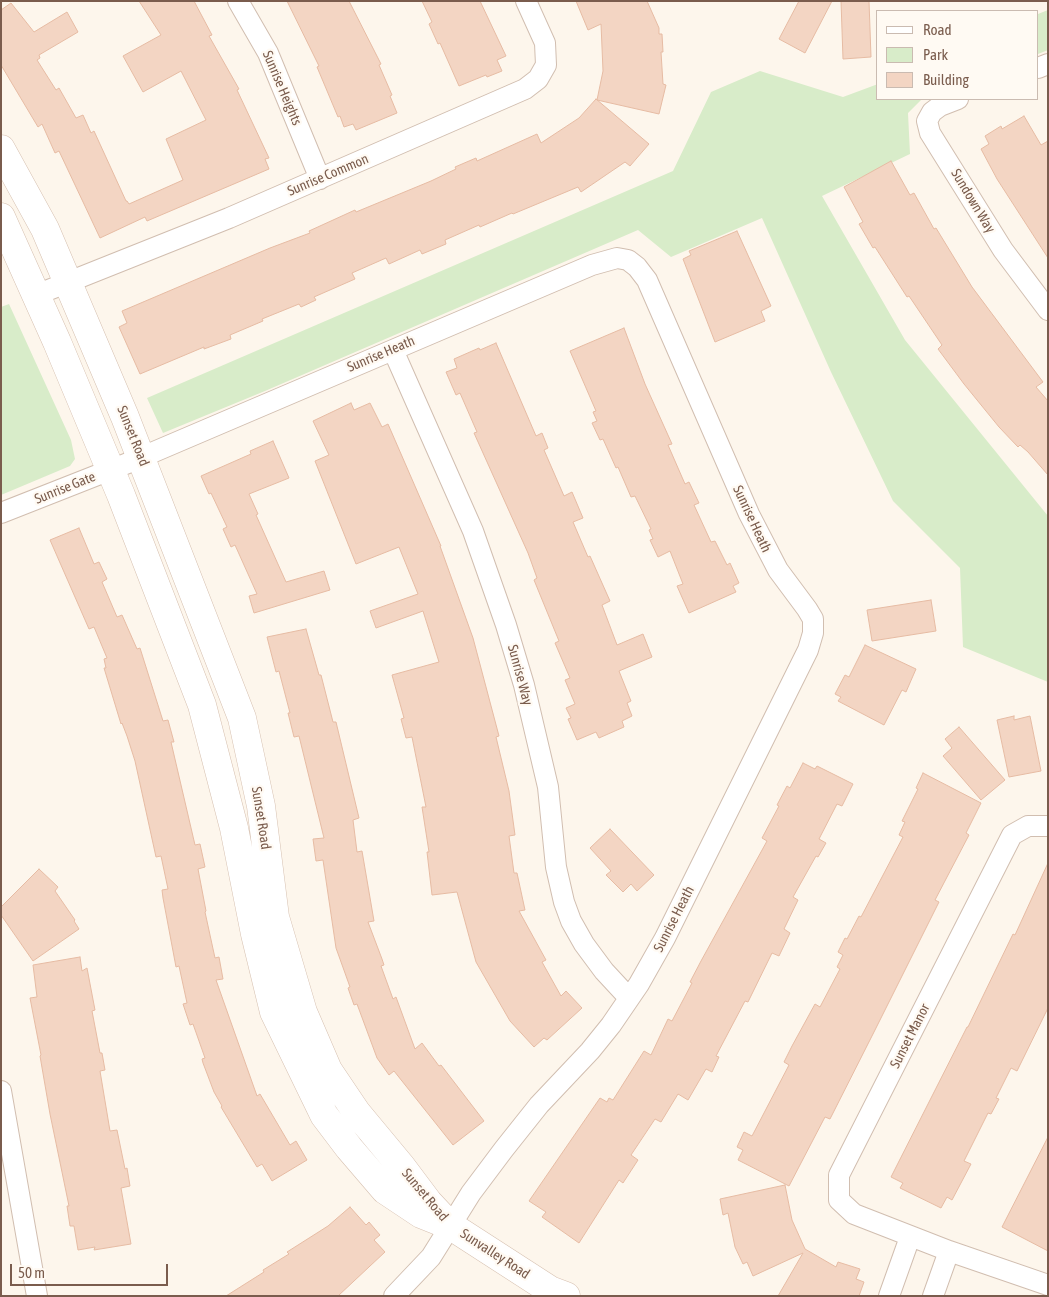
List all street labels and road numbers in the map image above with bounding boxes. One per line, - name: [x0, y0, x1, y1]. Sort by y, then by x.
- street label: Sunrise Heights: [259, 48, 305, 128]
- street label: Sunrise Common: [285, 150, 371, 200]
- street label: Sundown Way: [947, 166, 999, 236]
- street label: Sunrise Heath: [345, 332, 417, 376]
- street label: Sunset Road: [113, 403, 153, 469]
- street label: Sunrise Gate: [32, 468, 98, 508]
- street label: Sunrise Heath: [729, 483, 775, 555]
- street label: Sunrise Way: [504, 643, 536, 707]
- street label: Sunset Road: [248, 785, 274, 851]
- street label: Sunrise Heath: [650, 883, 698, 955]
- street label: Sunset Manor: [887, 1001, 933, 1071]
- street label: Sunset Road: [398, 1165, 452, 1225]
- street label: Sunvalley Road: [457, 1225, 533, 1283]

